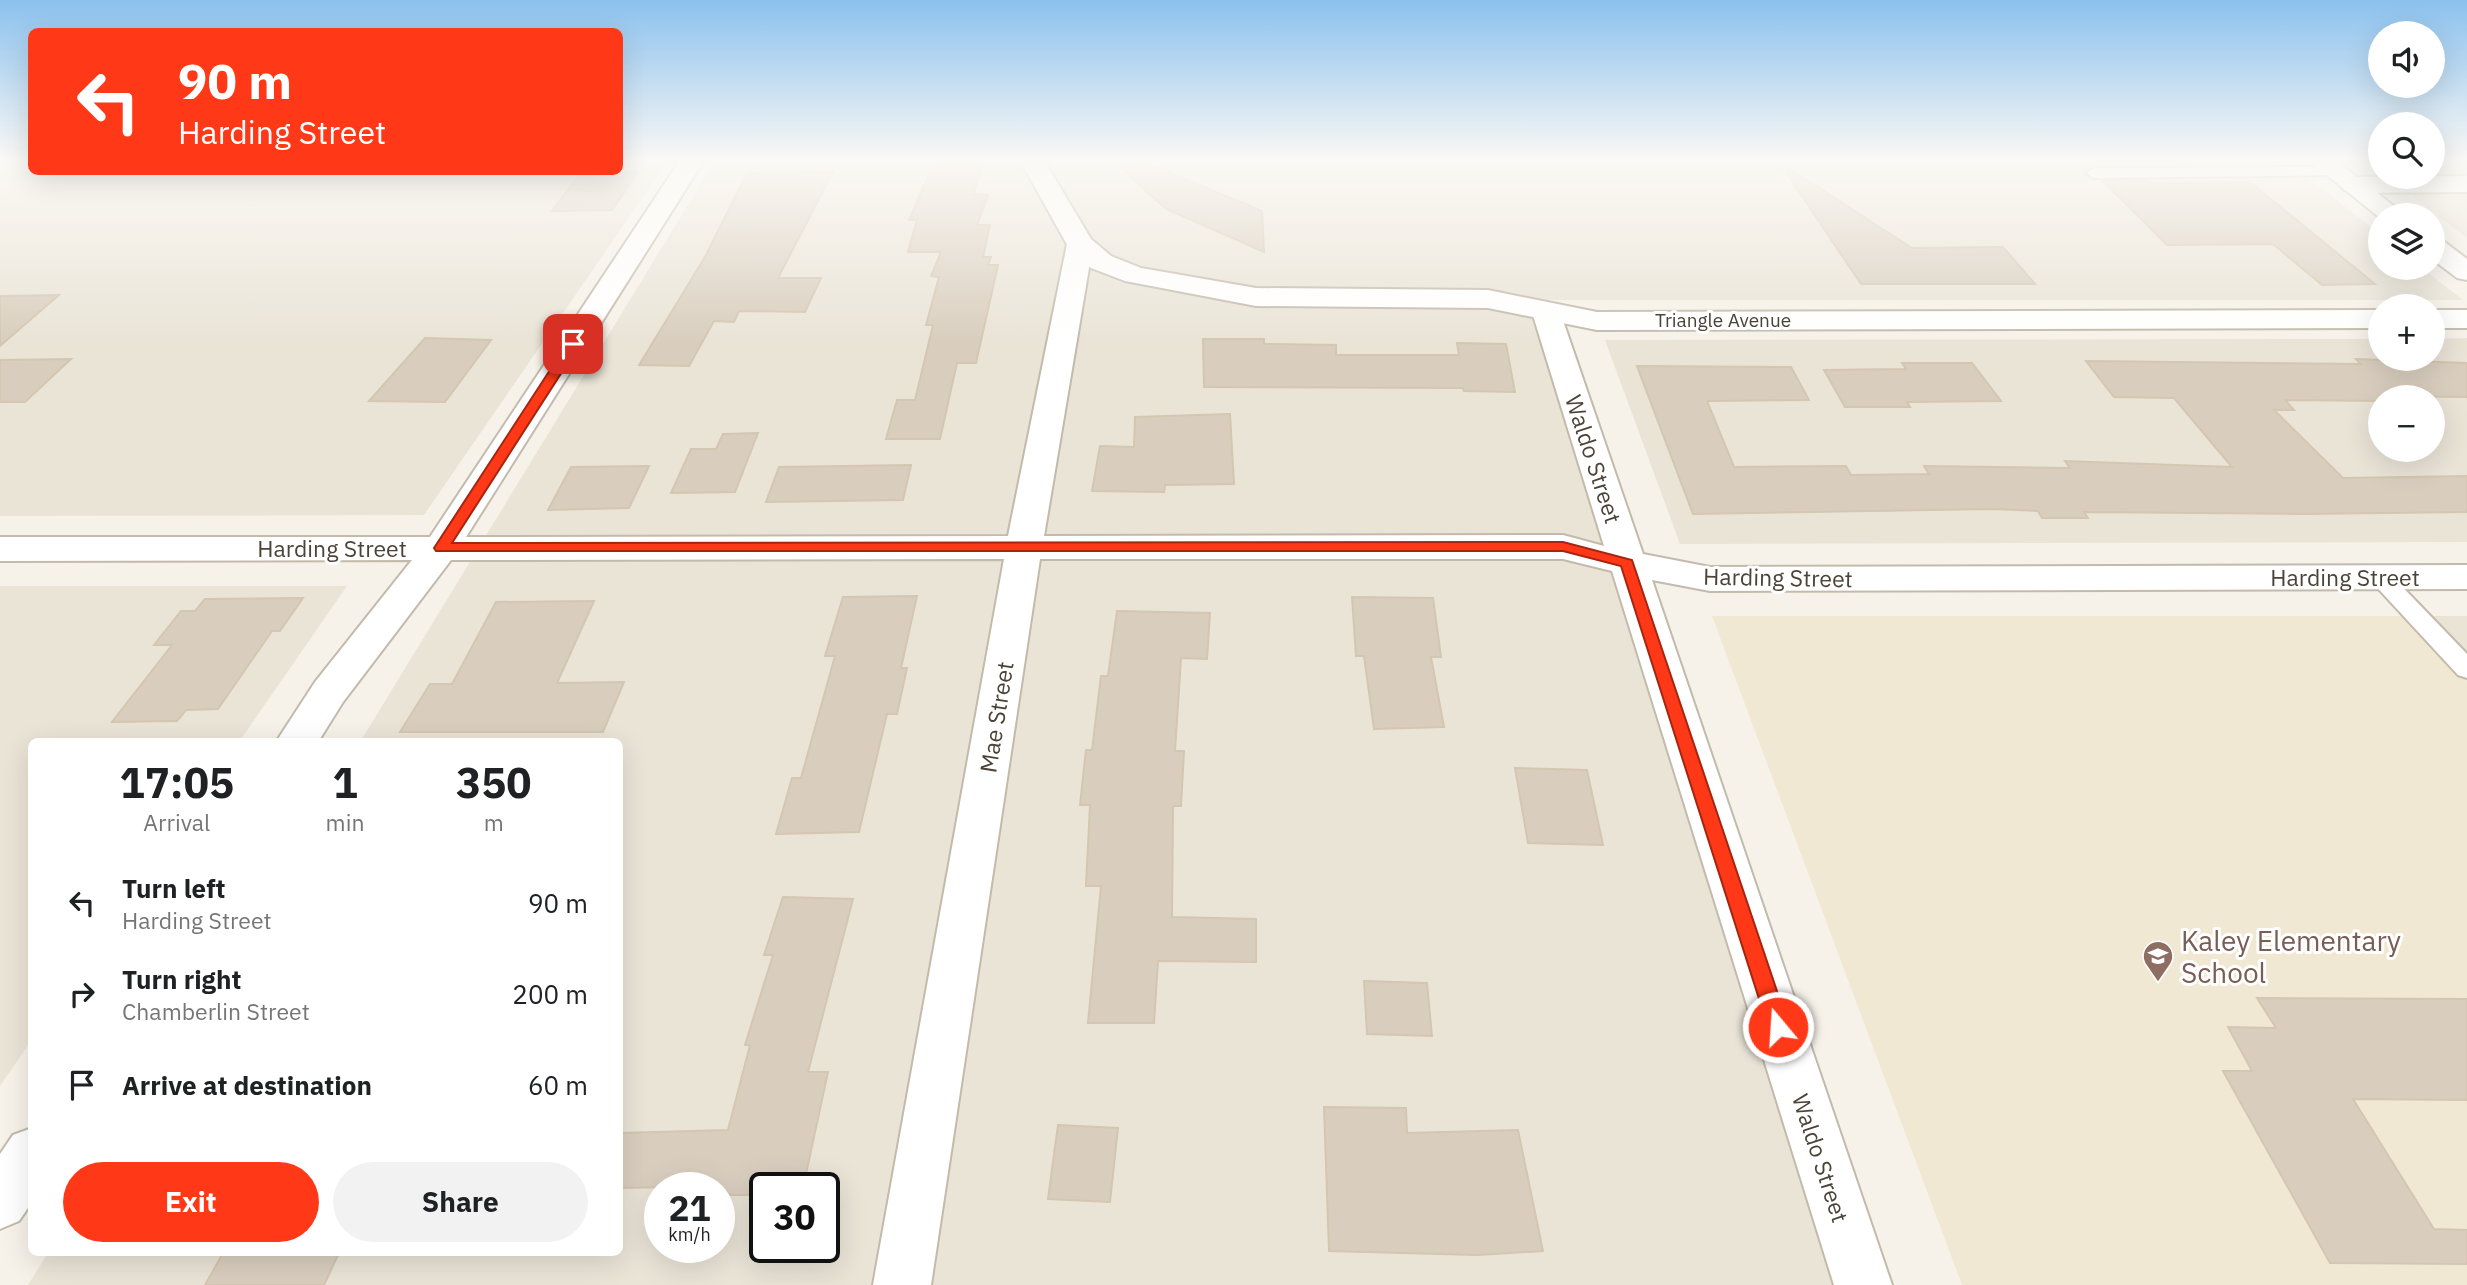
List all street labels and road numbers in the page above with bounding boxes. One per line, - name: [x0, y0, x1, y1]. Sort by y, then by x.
- street label: Triangle Avenue: [1655, 308, 1791, 332]
- street label: Waldo Street: [1559, 391, 1629, 527]
- street label: Harding Street: [257, 533, 407, 563]
- street label: Harding Street: [1703, 561, 1853, 593]
- street label: Harding Street: [2270, 562, 2420, 592]
- street label: Mae Street: [972, 659, 1020, 775]
- street label: Waldo Street: [1786, 1090, 1856, 1226]

